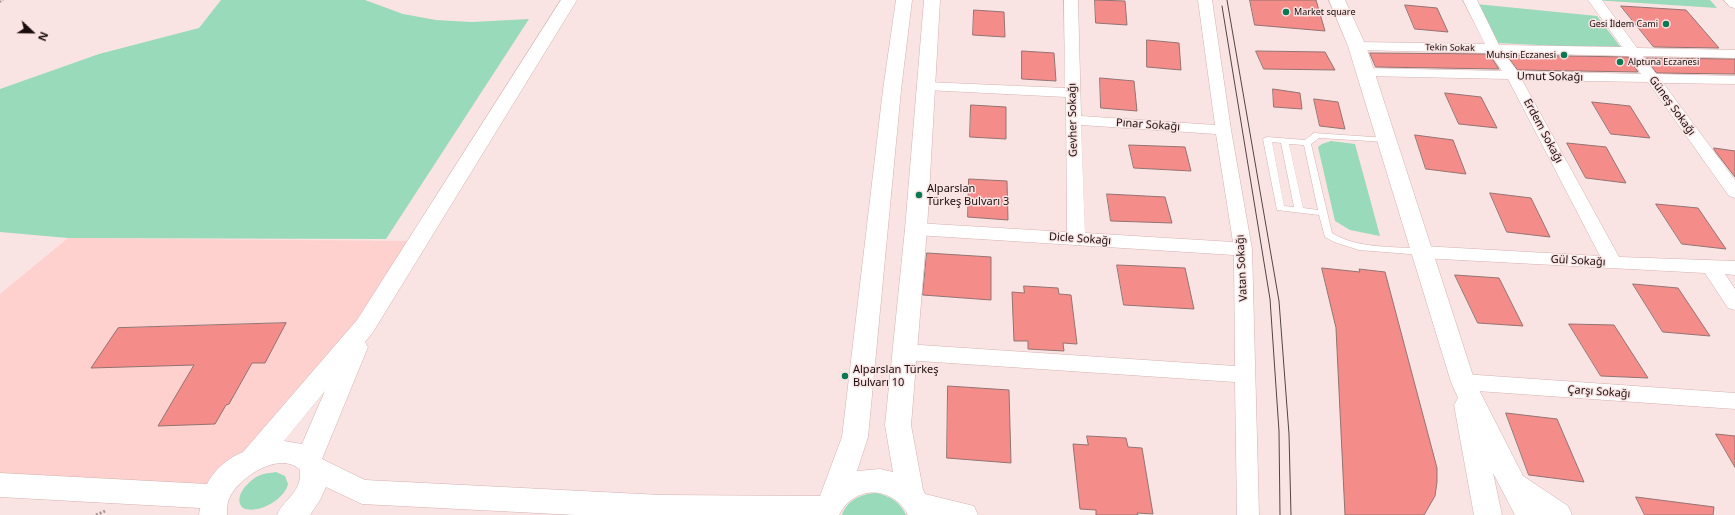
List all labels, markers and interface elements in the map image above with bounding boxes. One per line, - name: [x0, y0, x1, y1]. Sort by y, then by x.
- marker: Market square: [1281, 7, 1291, 17]
- place label: Market square: [1294, 7, 1355, 17]
- north arrow: [12, 12, 52, 52]
- place label: Gesi İldem Cami: [1589, 19, 1658, 29]
- marker: Gesi İldem Cami: [1661, 19, 1671, 29]
- text: N: [35, 30, 52, 44]
- street label: Tekin Sokak: [1425, 42, 1475, 54]
- place label: Muhsin Eczanesi: [1486, 50, 1556, 60]
- marker: Muhsin Eczanesi: [1559, 50, 1569, 60]
- marker: Alptuna Eczanesi: [1615, 57, 1625, 67]
- place label: Alptuna Eczanesi: [1628, 57, 1699, 67]
- street label: Umut Sokağı: [1517, 70, 1583, 84]
- street label: Güneş Sokağı: [1646, 74, 1698, 138]
- street label: Gevher Sokağı: [1066, 83, 1080, 157]
- street label: Erdem Sokağı: [1521, 97, 1565, 165]
- street label: Pınar Sokağı: [1116, 116, 1180, 134]
- place label: Alparslan Türkeş Bulvarı 3: [927, 182, 1009, 208]
- marker: Alparslan Türkeş Bulvarı 3: [914, 190, 924, 200]
- street label: Dicle Sokağı: [1048, 230, 1112, 248]
- street label: Vatan Sokağı: [1234, 234, 1250, 302]
- street label: Gül Sokağı: [1550, 253, 1606, 269]
- place label: Alparslan Türkeş Bulvarı 10: [853, 363, 939, 389]
- marker: Alparslan Türkeş Bulvarı 10: [840, 371, 850, 381]
- street label: Çarşı Sokağı: [1567, 383, 1631, 401]

